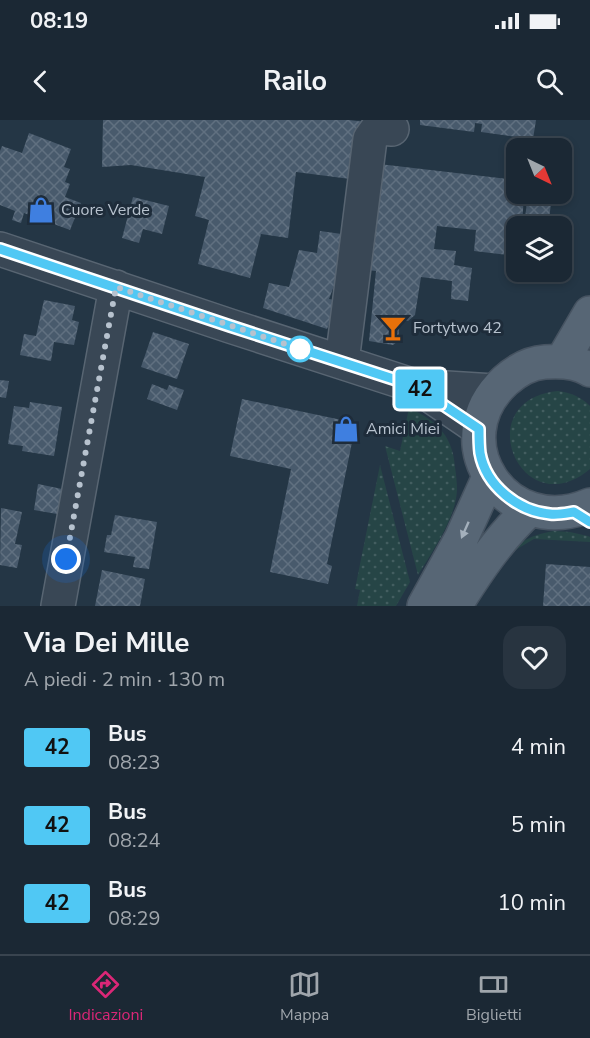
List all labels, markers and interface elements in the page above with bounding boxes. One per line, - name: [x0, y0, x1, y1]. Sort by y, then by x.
- text: 08:19: [30, 6, 88, 36]
- text: Railo: [263, 63, 327, 100]
- icon: back: [24, 65, 57, 98]
- icon: search: [533, 65, 566, 98]
- north arrow: [506, 138, 572, 204]
- map controls: [506, 138, 572, 282]
- shop icon: Cuore Verde: [26, 195, 56, 225]
- place label: Cuore Verde: [61, 199, 150, 221]
- button: layers: [506, 216, 572, 282]
- bar icon: Fortytwo 42: [378, 313, 408, 343]
- place label: Fortytwo 42: [413, 317, 502, 339]
- unlabelled marker: [287, 336, 313, 362]
- line badge: 42: [393, 370, 447, 408]
- text: 42: [407, 375, 433, 403]
- shop icon: Amici Miei: [331, 414, 361, 444]
- place label: Amici Miei: [366, 418, 440, 440]
- one-way arrow: [460, 522, 470, 540]
- your location: [51, 544, 81, 574]
- text: Via Dei Mille: [24, 624, 190, 662]
- button: heart: [503, 626, 566, 689]
- text: A piedi · 2 min · 130 m: [24, 666, 225, 693]
- text: Bus: [108, 719, 147, 749]
- text: 4 min: [511, 732, 566, 762]
- text: 42: [44, 733, 70, 761]
- text: 08:23: [108, 749, 161, 776]
- text: Bus: [108, 797, 147, 827]
- text: 5 min: [511, 810, 566, 840]
- text: 42: [44, 811, 70, 839]
- text: 08:24: [108, 827, 161, 854]
- text: Bus: [108, 875, 147, 905]
- text: 10 min: [498, 888, 566, 918]
- text: 42: [44, 889, 70, 917]
- text: 08:29: [108, 905, 161, 932]
- tab: Indicazioni: [68, 968, 143, 1026]
- tab: Mappa: [280, 968, 329, 1026]
- tab: Biglietti: [466, 968, 522, 1026]

